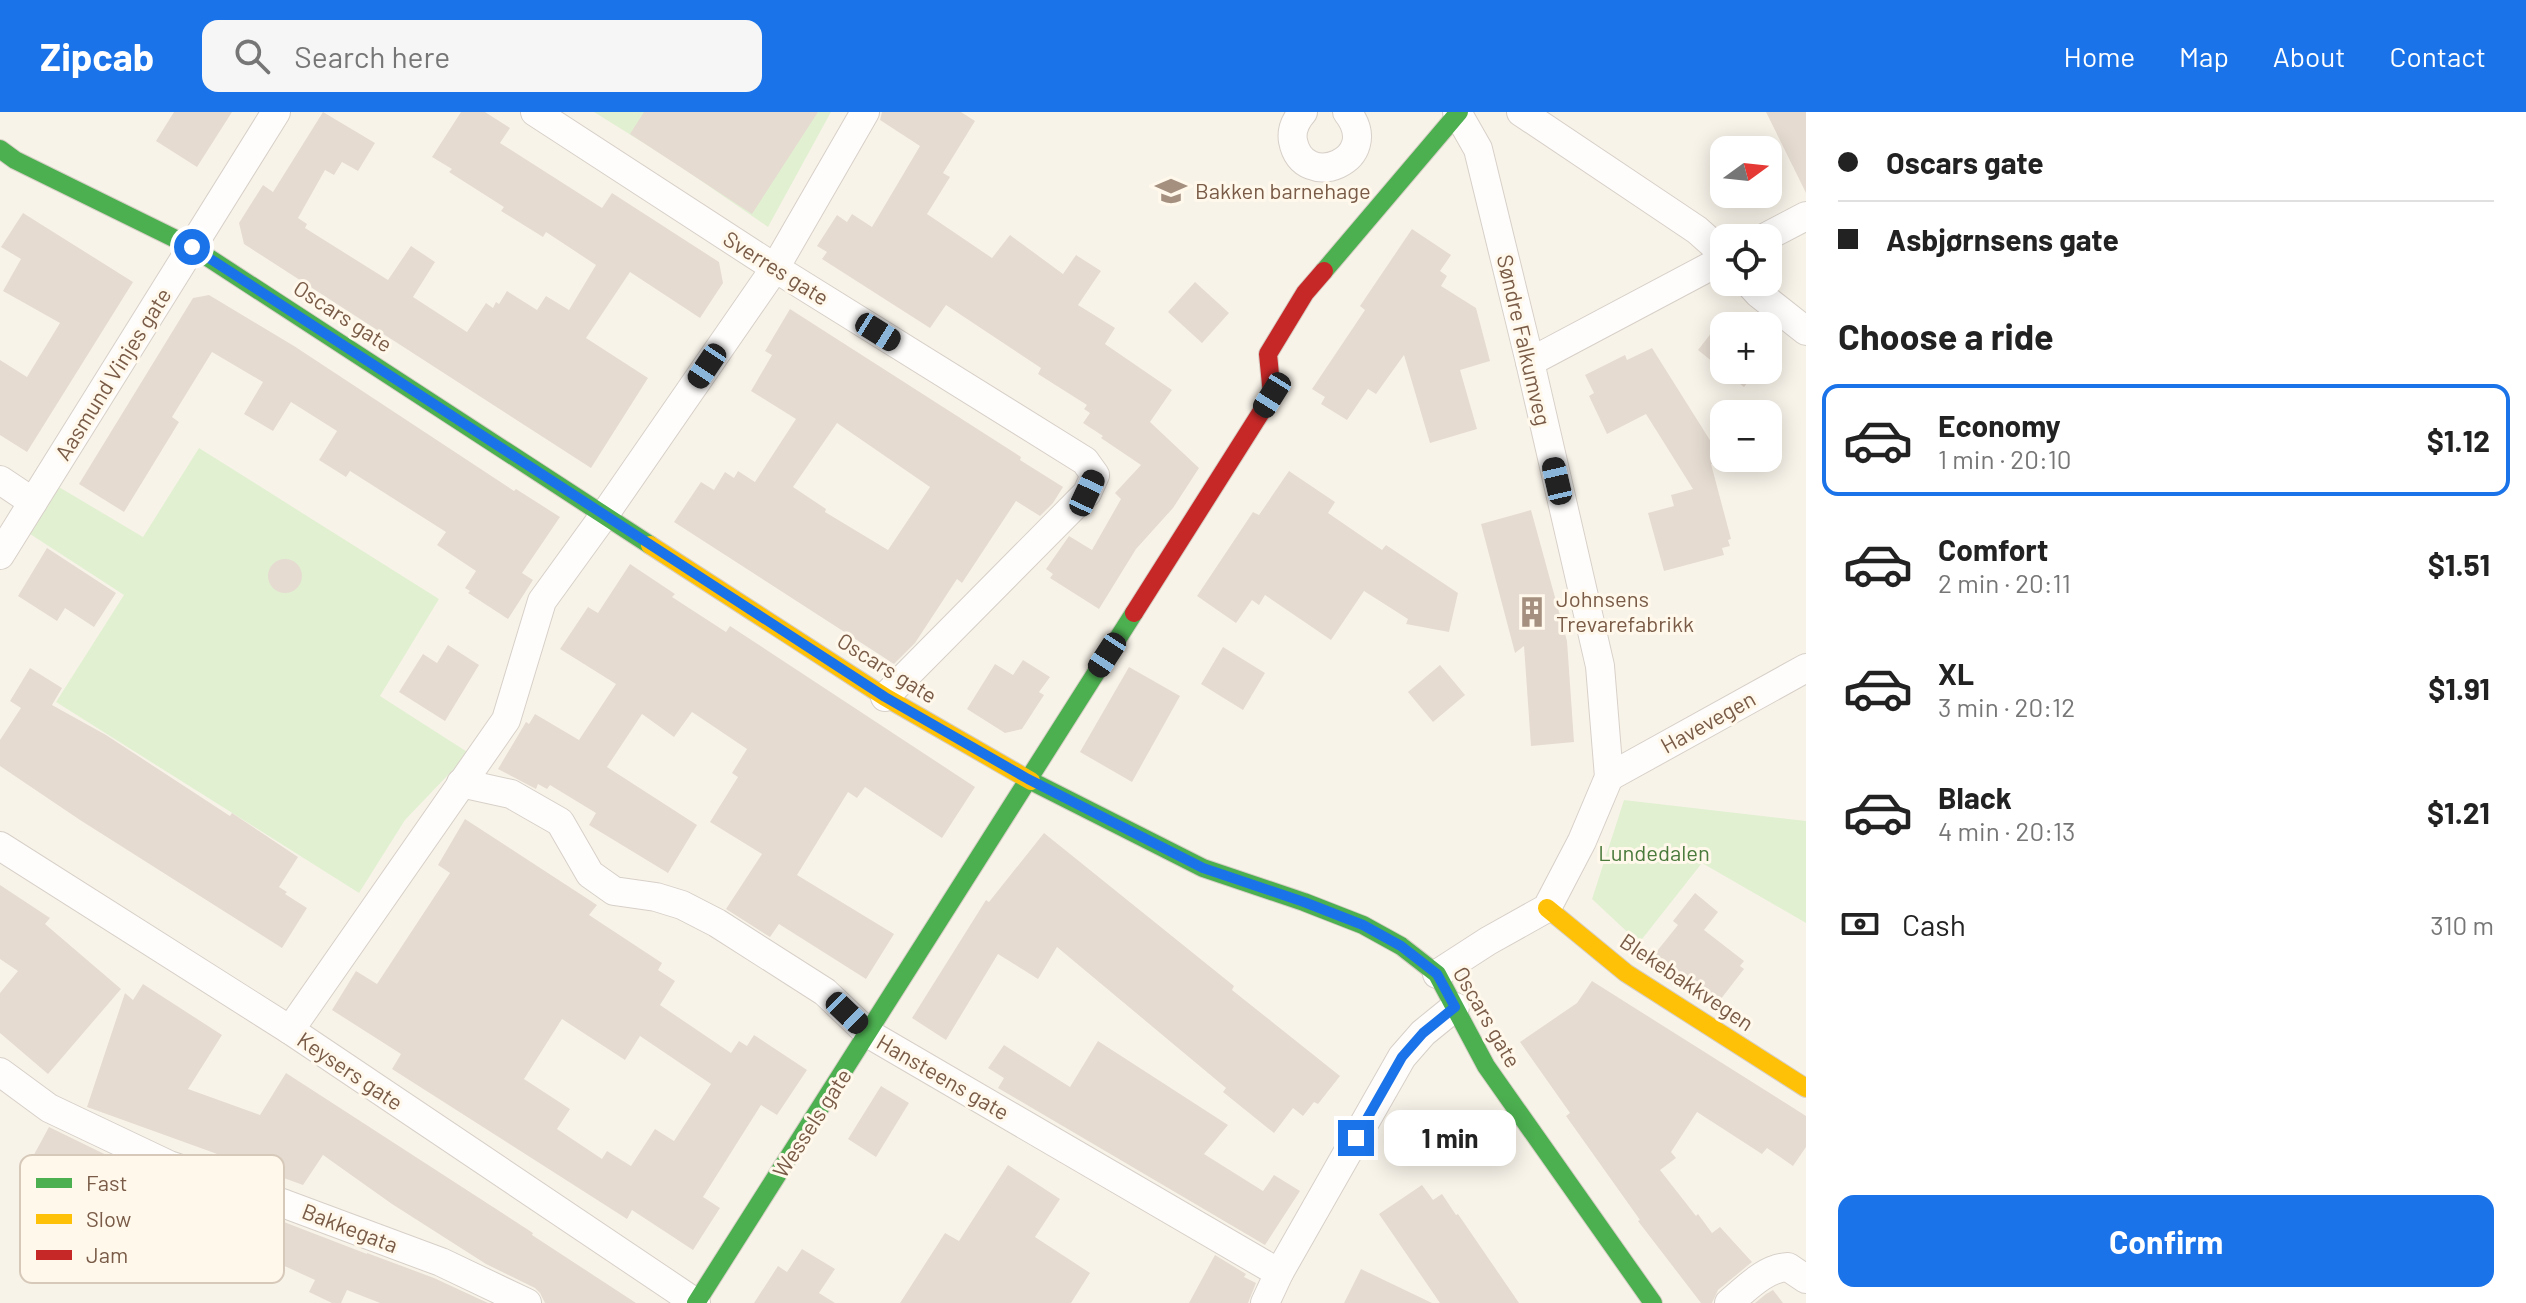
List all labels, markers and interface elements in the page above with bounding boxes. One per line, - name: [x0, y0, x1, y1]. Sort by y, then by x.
- search box: [202, 20, 762, 92]
- text: Zipcab: [40, 33, 154, 79]
- icon: search: [230, 34, 274, 78]
- text: Search here: [294, 38, 450, 74]
- text: Home: [2064, 39, 2135, 73]
- text: Map: [2179, 39, 2229, 73]
- text: About: [2273, 39, 2345, 73]
- text: Contact: [2389, 39, 2486, 73]
- north arrow: [1710, 136, 1782, 208]
- map controls: [1710, 136, 1782, 472]
- text: Oscars gate: [1886, 144, 2044, 180]
- school or university icon: Bakken barnehage: [1154, 174, 1188, 208]
- place label: Bakken barnehage: [1195, 177, 1371, 203]
- text: Asbjørnsens gate: [1886, 221, 2119, 257]
- street label: Sverres gate: [719, 224, 834, 310]
- button: locate: [1710, 224, 1782, 296]
- route start: [174, 229, 210, 265]
- street label: Søndre Falkumveg: [1493, 252, 1557, 428]
- street label: Oscars gate: [289, 274, 398, 357]
- street label: Aasmund Vinjes gate: [49, 283, 176, 464]
- car: [851, 309, 905, 355]
- button: +: [1710, 312, 1782, 384]
- text: Choose a ride: [1838, 314, 2054, 357]
- car: [684, 339, 730, 393]
- car: [1249, 368, 1295, 422]
- button: −: [1710, 400, 1782, 472]
- icon: car: [1842, 404, 1914, 476]
- text: Economy: [1938, 407, 2061, 443]
- text: $1.12: [2427, 422, 2490, 458]
- text: 1 min · 20:10: [1938, 443, 2072, 474]
- car: [1540, 455, 1574, 507]
- car: [1066, 466, 1108, 520]
- icon: car: [1842, 528, 1914, 600]
- text: Comfort: [1938, 531, 2048, 567]
- text: $1.51: [2428, 546, 2490, 582]
- text: 2 min · 20:11: [1938, 567, 2071, 598]
- place label: Johnsens Trevarefabrikk: [1556, 585, 1694, 636]
- building icon: Johnsens Trevarefabrikk: [1515, 595, 1549, 629]
- street label: Oscars gate: [833, 626, 942, 708]
- car: [1084, 628, 1130, 682]
- icon: car: [1842, 652, 1914, 724]
- text: XL: [1938, 655, 1974, 691]
- text: $1.91: [2428, 670, 2490, 706]
- street label: Havevegen: [1656, 685, 1759, 758]
- text: 3 min · 20:12: [1938, 691, 2075, 722]
- icon: car: [1842, 776, 1914, 848]
- text: Black: [1938, 779, 2012, 815]
- text: $1.21: [2427, 794, 2490, 830]
- text: 4 min · 20:13: [1938, 815, 2075, 846]
- park label: Lundedalen: [1598, 839, 1710, 865]
- icon: cash: [1838, 902, 1882, 946]
- text: Cash: [1902, 906, 1966, 942]
- text: 310 m: [2430, 909, 2494, 940]
- street label: Blekebakkvegen: [1616, 927, 1759, 1035]
- street label: Oscars gate: [1449, 961, 1527, 1072]
- car: [821, 988, 873, 1038]
- street label: Keysers gate: [293, 1025, 408, 1115]
- street label: Hansteens gate: [873, 1028, 1014, 1124]
- street label: Wessels gate: [766, 1063, 856, 1182]
- callout: 1 min: [1384, 1110, 1516, 1166]
- route end: [1338, 1120, 1374, 1156]
- text: 1 min: [1422, 1122, 1478, 1153]
- legend: [20, 1155, 284, 1283]
- text: Fast: [86, 1169, 128, 1195]
- button: Confirm: [1838, 1195, 2494, 1287]
- street label: Bakkegata: [299, 1197, 402, 1257]
- text: Slow: [86, 1205, 131, 1231]
- text: Jam: [86, 1241, 128, 1267]

